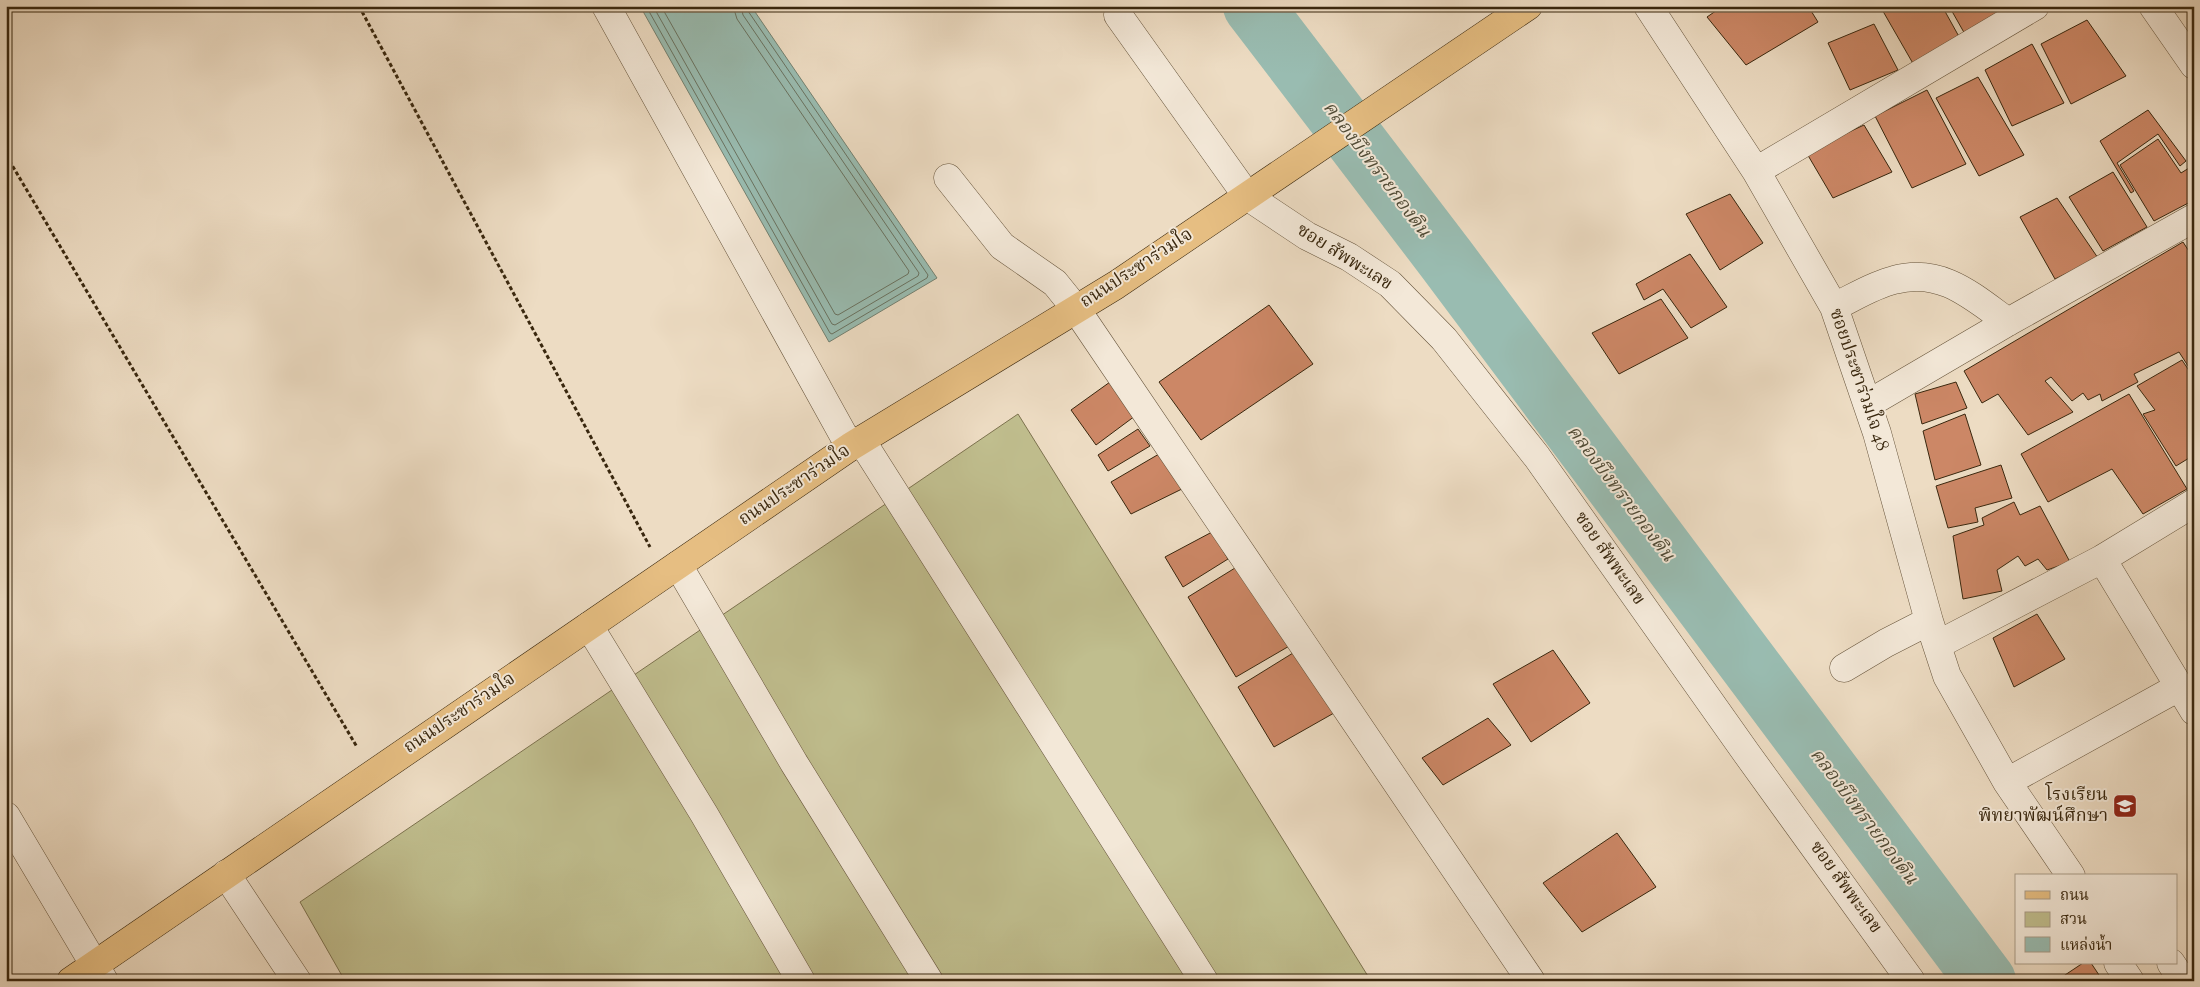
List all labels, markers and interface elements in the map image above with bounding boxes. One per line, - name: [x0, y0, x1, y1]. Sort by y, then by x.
- water label: คลองบึงทรายกองดิน: [1316, 96, 1437, 244]
- street label: ซอย สัพพะเลข: [1291, 218, 1397, 298]
- street label: ถนนประชาร่วมใจ: [1075, 222, 1199, 315]
- street label: ซอยประชาร่วมใจ 48: [1821, 305, 1896, 455]
- water label: คลองบึงทรายกองดิน: [1560, 420, 1681, 568]
- street label: ถนนประชาร่วมใจ: [733, 438, 856, 533]
- street label: ซอย สัพพะเลข: [1567, 507, 1651, 611]
- street label: ถนนประชาร่วมใจ: [398, 666, 521, 761]
- water label: คลองบึงทรายกองดิน: [1803, 743, 1924, 891]
- place label: โรงเรียน พิทยาพัฒน์ศึกษา: [1978, 781, 2108, 830]
- school or university icon: โรงเรียน พิทยาพัฒน์ศึกษา: [2112, 793, 2138, 819]
- street label: ซอย สัพพะเลข: [1803, 836, 1887, 940]
- legend: [2015, 874, 2178, 964]
- text: ถนน: [2060, 886, 2089, 907]
- text: สวน: [2060, 910, 2087, 931]
- text: แหล่งน้ำ: [2060, 934, 2112, 957]

